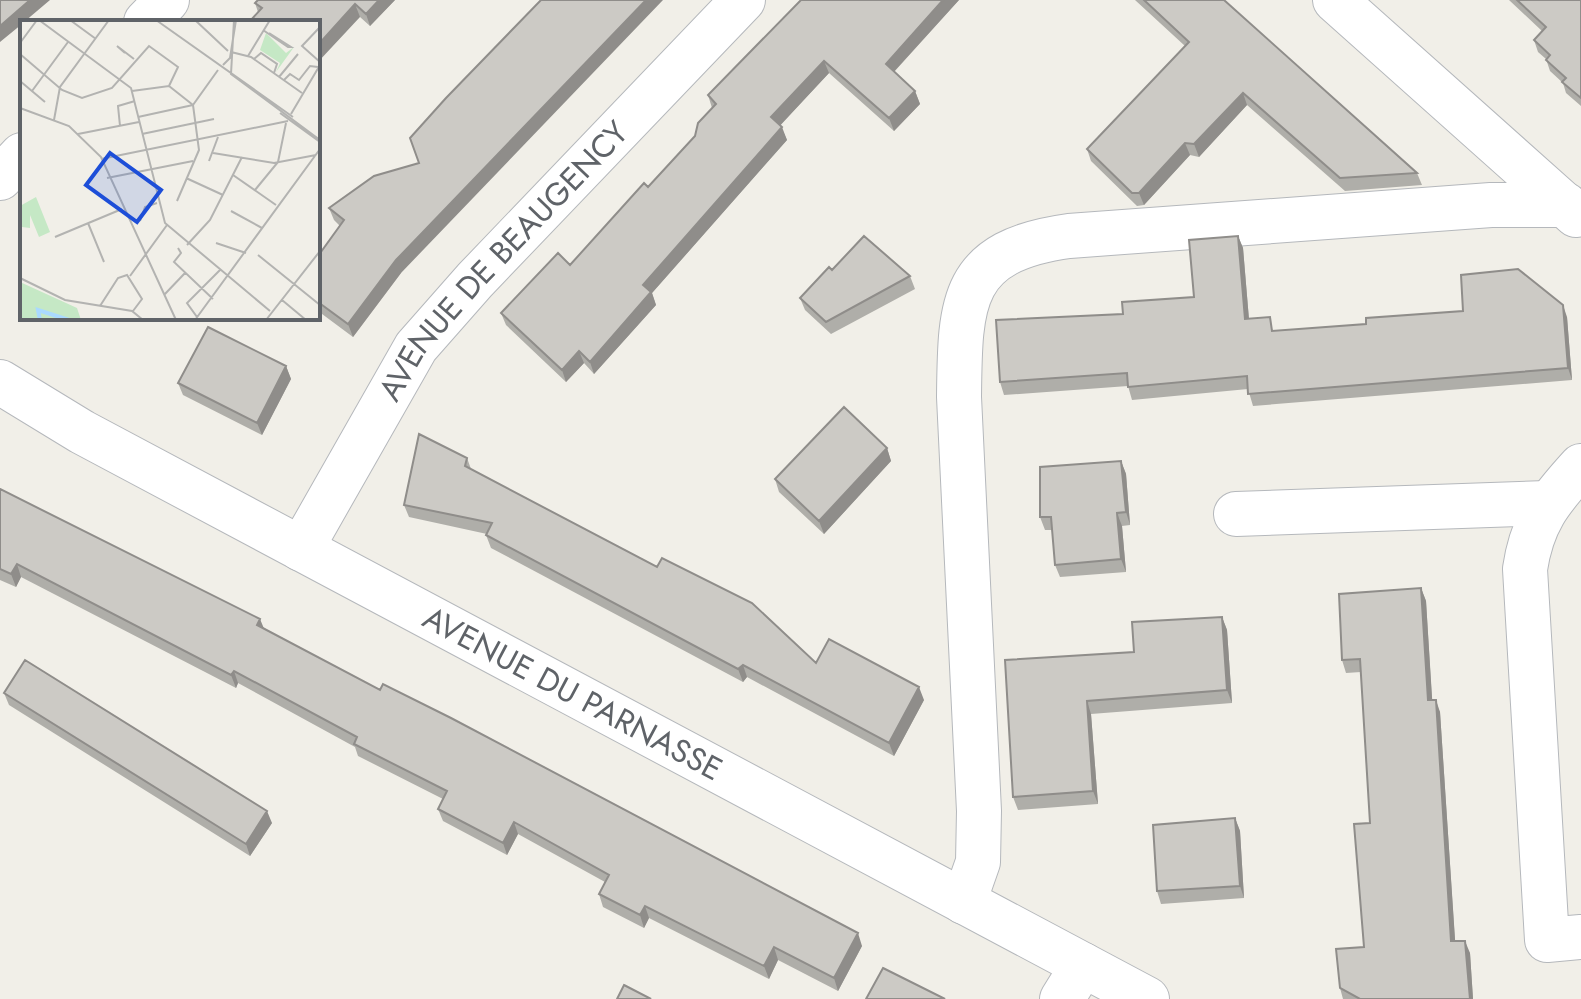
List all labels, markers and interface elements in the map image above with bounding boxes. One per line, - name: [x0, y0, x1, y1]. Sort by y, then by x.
- inset map: [20, 20, 320, 320]
- street label: AVENUE DE BEAUGENCY: [367, 111, 639, 409]
- street label: AVENUE DU PARNASSE: [415, 595, 731, 792]

